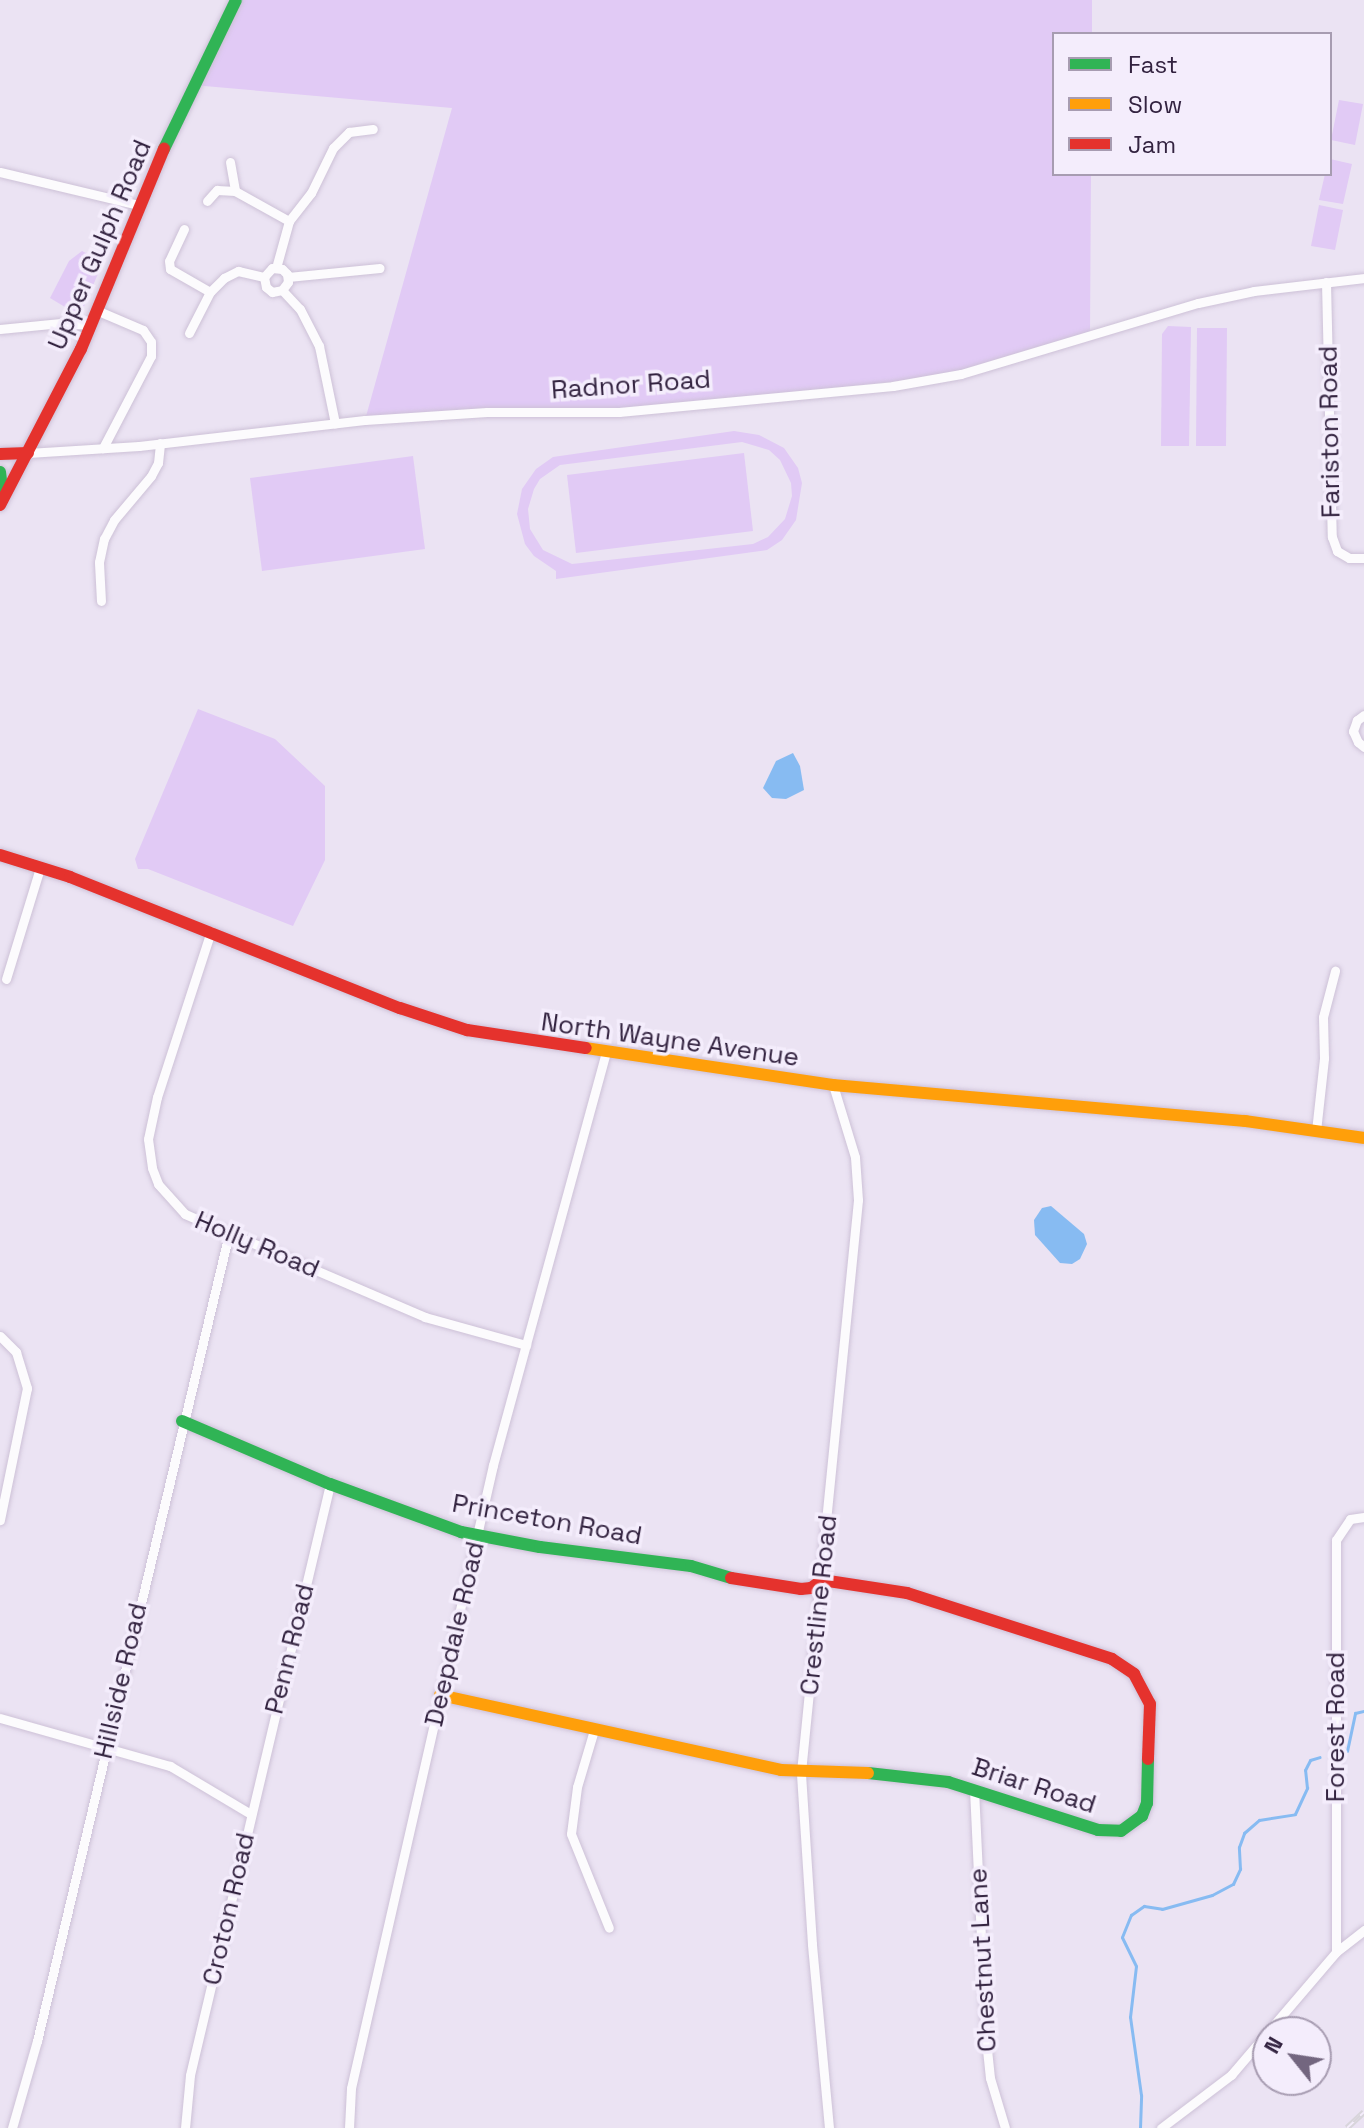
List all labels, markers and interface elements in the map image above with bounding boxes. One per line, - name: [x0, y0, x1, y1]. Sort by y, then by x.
- legend: [1052, 32, 1332, 176]
- text: Fast: [1128, 49, 1178, 80]
- text: Slow: [1128, 89, 1182, 120]
- text: Jam: [1128, 129, 1176, 160]
- street label: Upper Gulph Road: [42, 135, 158, 355]
- street label: Fariston Road: [1313, 346, 1347, 518]
- street label: Radnor Road: [550, 364, 712, 406]
- street label: North Wayne Avenue: [539, 1006, 801, 1074]
- street label: Holly Road: [190, 1205, 324, 1285]
- street label: Princeton Road: [450, 1488, 644, 1552]
- street label: Crestline Road: [794, 1513, 844, 1697]
- street label: Deepdale Road: [419, 1539, 491, 1729]
- street label: Penn Road: [259, 1581, 321, 1717]
- street label: Hillside Road: [88, 1600, 154, 1762]
- street label: Forest Road: [1320, 1652, 1352, 1802]
- street label: Briar Road: [968, 1751, 1100, 1821]
- street label: Croton Road: [196, 1830, 262, 1988]
- street label: Chestnut Lane: [963, 1867, 1003, 2053]
- north arrow: [1252, 2016, 1332, 2096]
- text: N: [1257, 2032, 1289, 2058]

